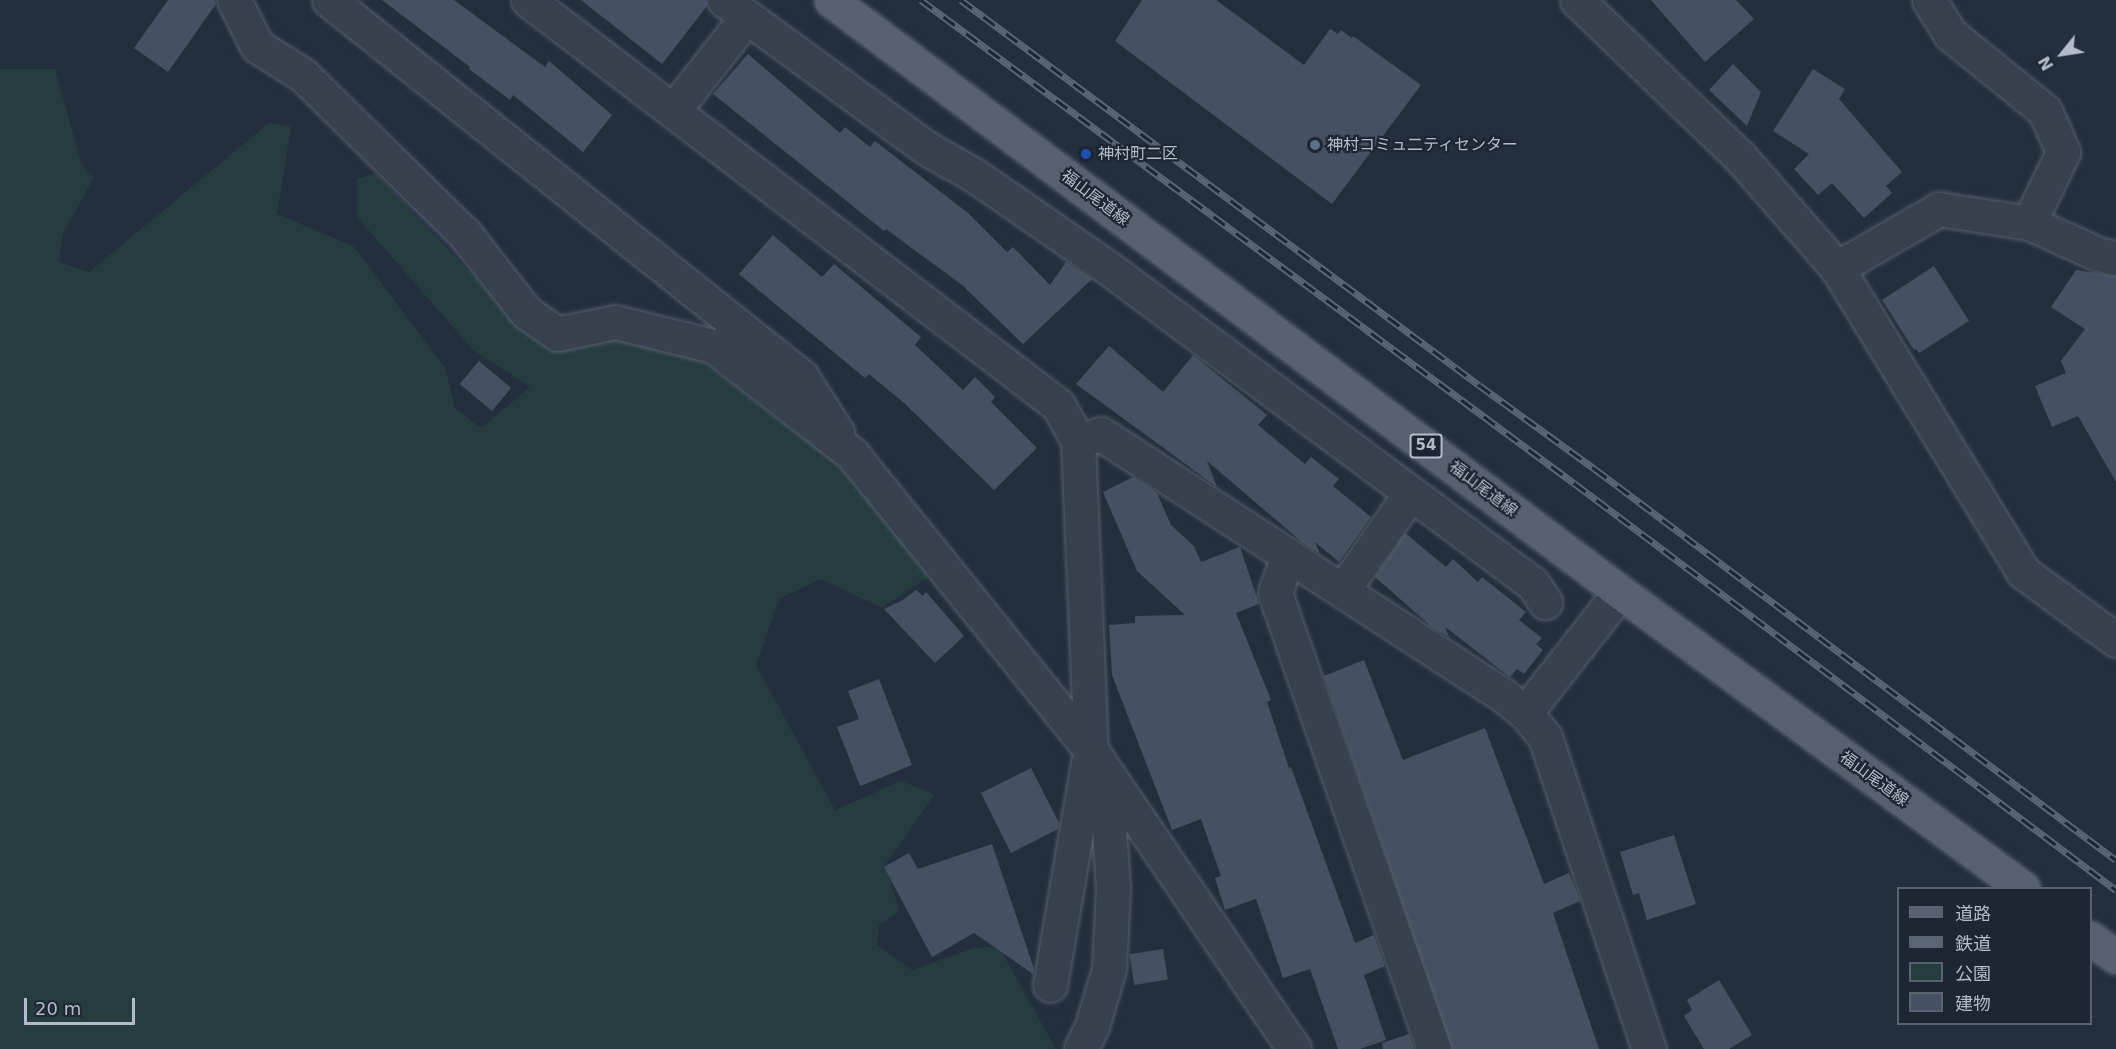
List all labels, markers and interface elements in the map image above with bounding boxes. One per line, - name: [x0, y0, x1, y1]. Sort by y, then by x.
- north arrow: [2032, 24, 2092, 84]
- text: N: [2034, 53, 2058, 74]
- place label: 神村コミュ二ティセンター: [1327, 135, 1519, 155]
- marker: 神村コミュ二ティセンター: [1308, 138, 1322, 152]
- place label: 神村町二区: [1098, 144, 1178, 164]
- marker: 神村町二区: [1079, 147, 1093, 161]
- street label: 福山尾道線: [1057, 166, 1133, 230]
- road number: 54: [1410, 434, 1442, 458]
- street label: 福山尾道線: [1445, 457, 1521, 521]
- street label: 福山尾道線: [1836, 748, 1912, 810]
- legend: [1897, 887, 2092, 1025]
- text: 道路: [1955, 903, 1991, 924]
- text: 鉄道: [1955, 933, 1991, 954]
- text: 公園: [1955, 963, 1991, 984]
- scale bar: [27, 986, 138, 1024]
- text: 建物: [1955, 993, 1991, 1014]
- text: 20 m: [35, 998, 81, 1019]

